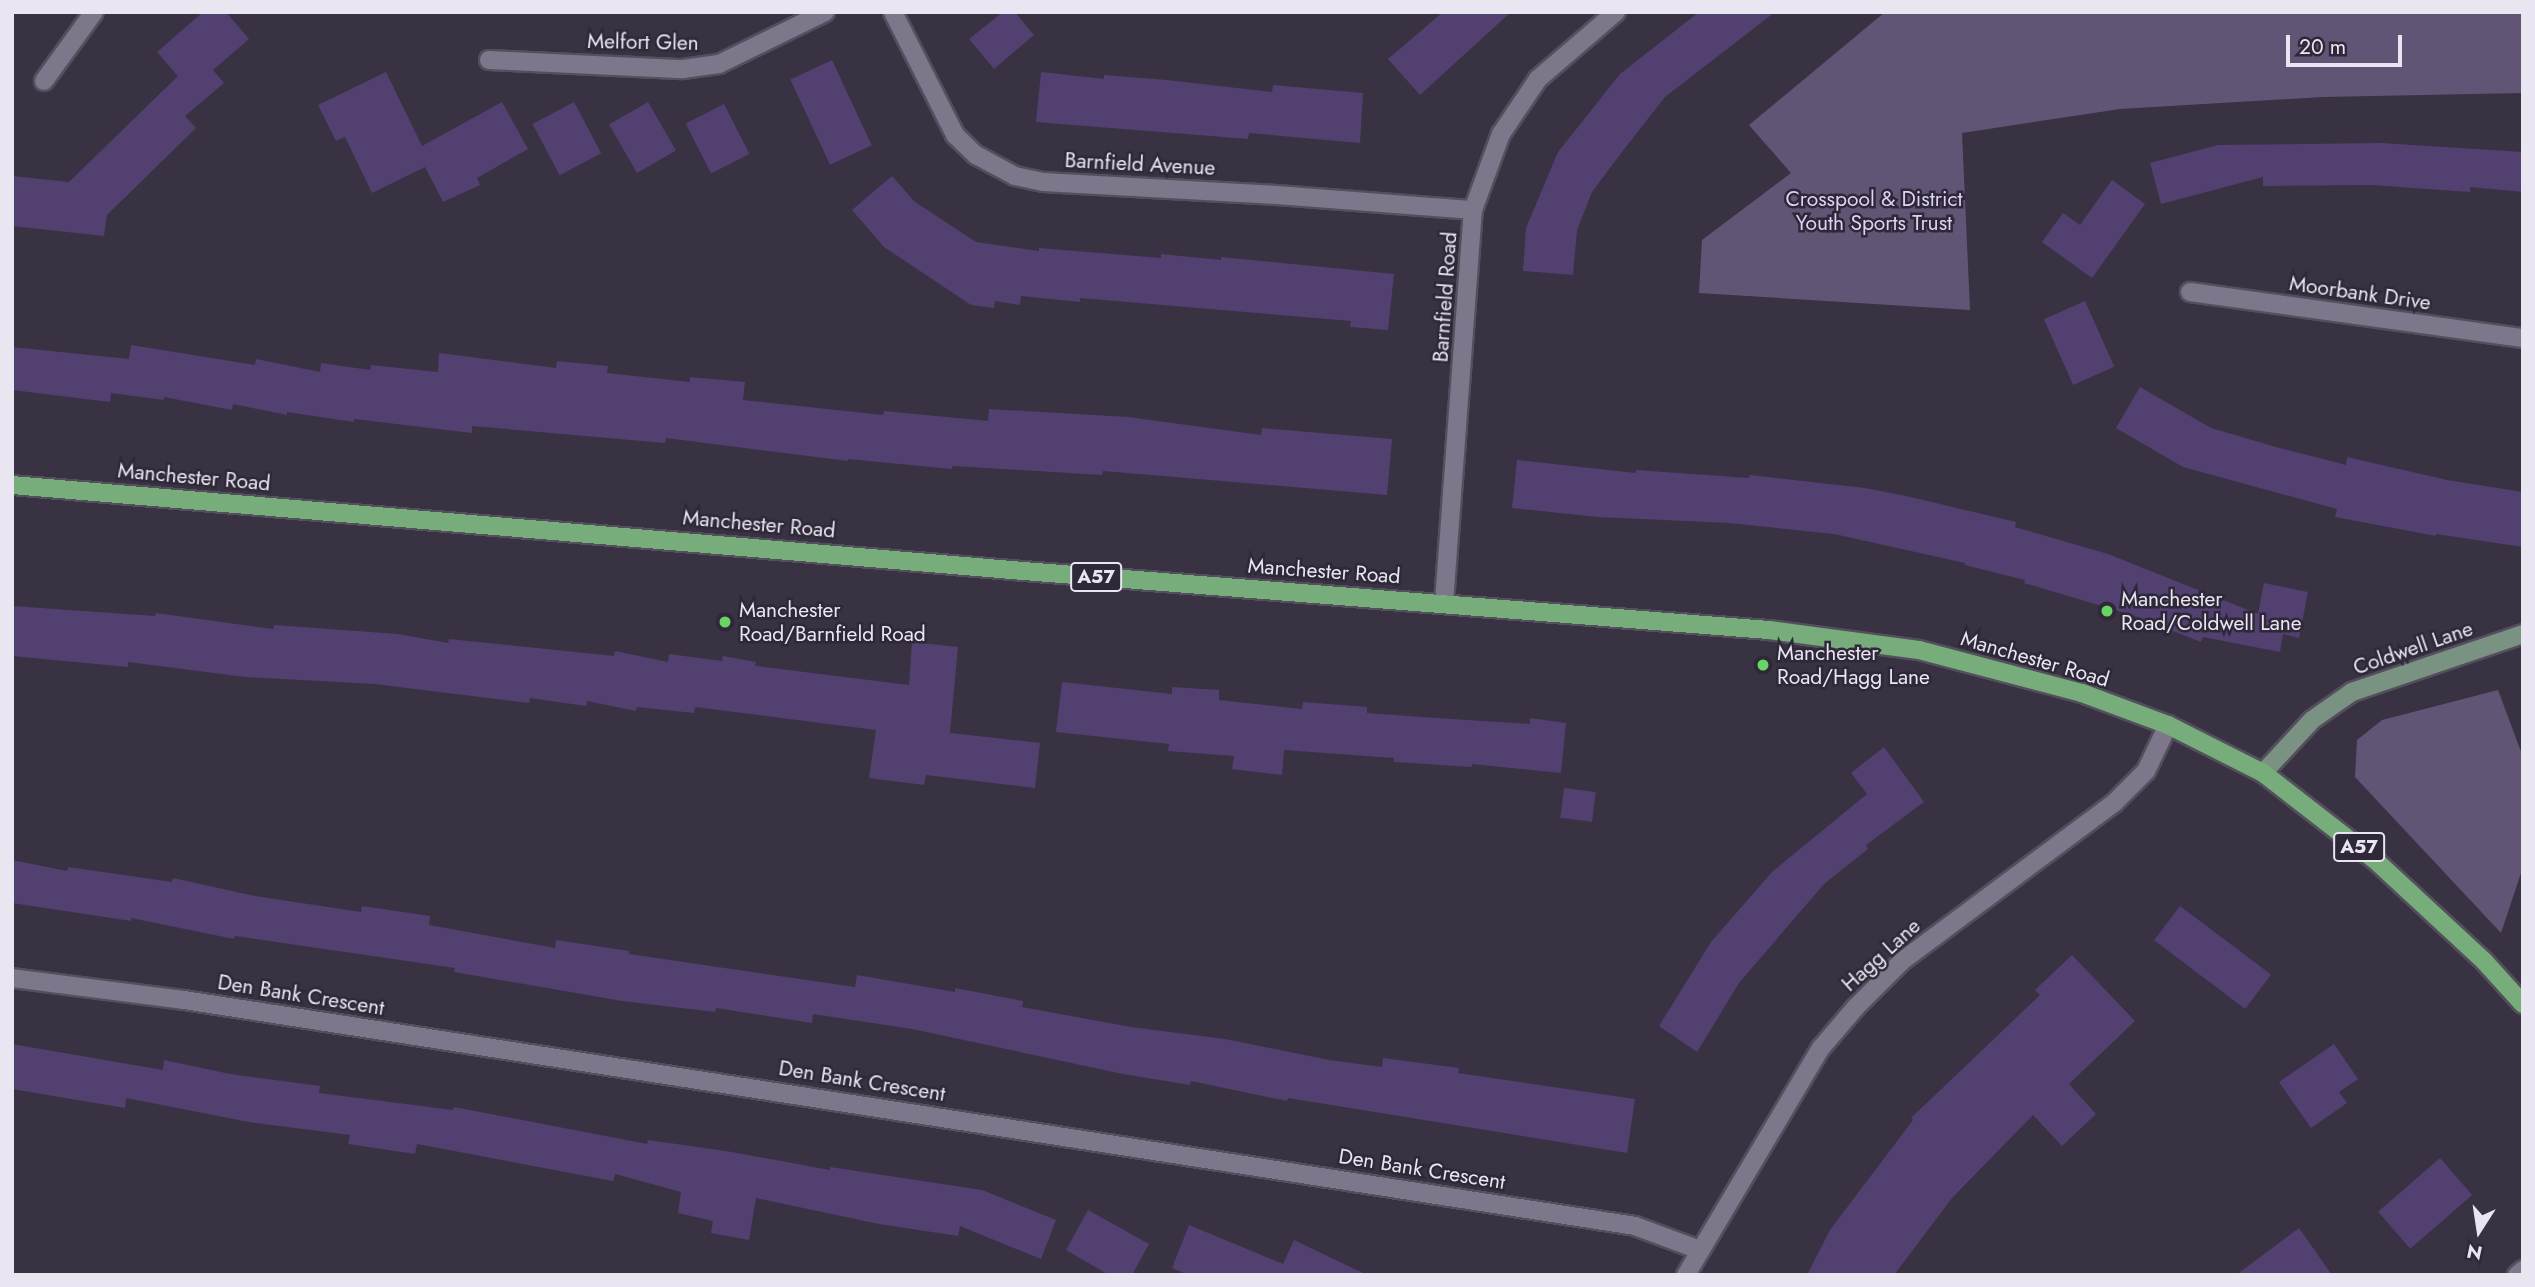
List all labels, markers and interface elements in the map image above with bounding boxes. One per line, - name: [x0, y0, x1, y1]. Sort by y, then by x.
- scale bar: [2290, 21, 2406, 65]
- street label: Melfort Glen: [587, 28, 699, 56]
- text: 20 m: [2299, 32, 2346, 62]
- street label: Barnfield Avenue: [1064, 147, 1216, 181]
- park label: Crosspool & District Youth Sports Trust: [1785, 186, 1963, 236]
- street label: Barnfield Road: [1428, 231, 1462, 363]
- street label: Moorbank Drive: [2288, 271, 2432, 315]
- street label: Manchester Road: [117, 458, 271, 496]
- street label: Manchester Road: [682, 505, 836, 543]
- street label: Manchester Road: [1247, 553, 1401, 589]
- road number: A57: [1070, 562, 1122, 592]
- place label: Manchester Road/Coldwell Lane: [2121, 586, 2302, 636]
- place label: Manchester Road/Barnfield Road: [739, 597, 926, 647]
- marker: Manchester Road/Coldwell Lane: [2099, 603, 2115, 619]
- marker: Manchester Road/Barnfield Road: [717, 614, 733, 630]
- street label: Coldwell Lane: [2350, 616, 2476, 680]
- street label: Manchester Road: [1958, 626, 2112, 692]
- place label: Manchester Road/Hagg Lane: [1777, 640, 1930, 690]
- marker: Manchester Road/Hagg Lane: [1755, 657, 1771, 673]
- road number: A57: [2333, 832, 2385, 862]
- street label: Hagg Lane: [1837, 913, 1925, 997]
- street label: Den Bank Crescent: [216, 969, 386, 1021]
- street label: Den Bank Crescent: [777, 1055, 947, 1107]
- street label: Den Bank Crescent: [1337, 1143, 1507, 1195]
- north arrow: [2444, 1196, 2514, 1266]
- text: N: [2464, 1237, 2485, 1267]

